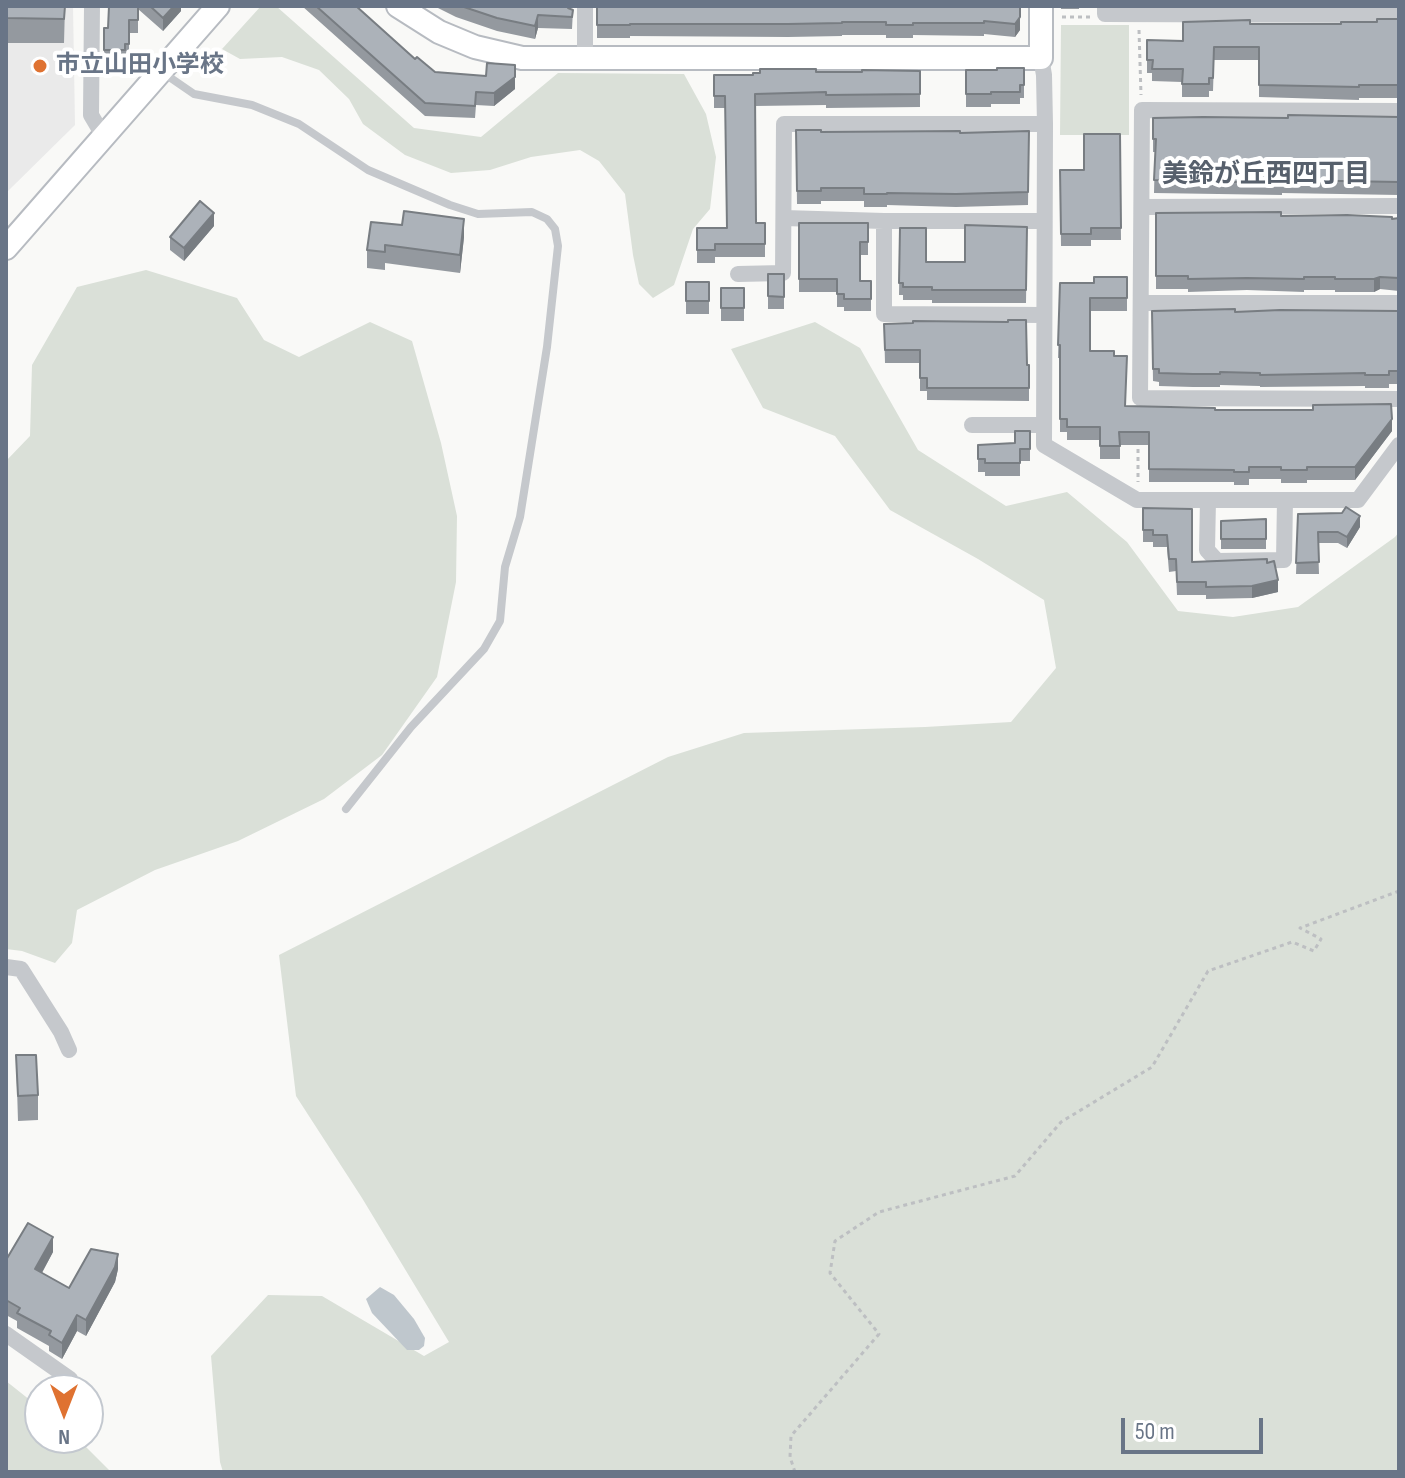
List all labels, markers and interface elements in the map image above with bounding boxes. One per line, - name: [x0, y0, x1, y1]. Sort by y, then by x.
- place label: 市立山田小学校: [56, 52, 224, 80]
- marker: 市立山田小学校: [31, 57, 49, 75]
- district label: 美鈴が丘西四丁目: [1162, 159, 1370, 191]
- north arrow: [24, 1374, 104, 1454]
- scale bar: [1125, 1402, 1267, 1452]
- text: 50 m: [1135, 1417, 1175, 1446]
- text: N: [58, 1423, 70, 1450]

